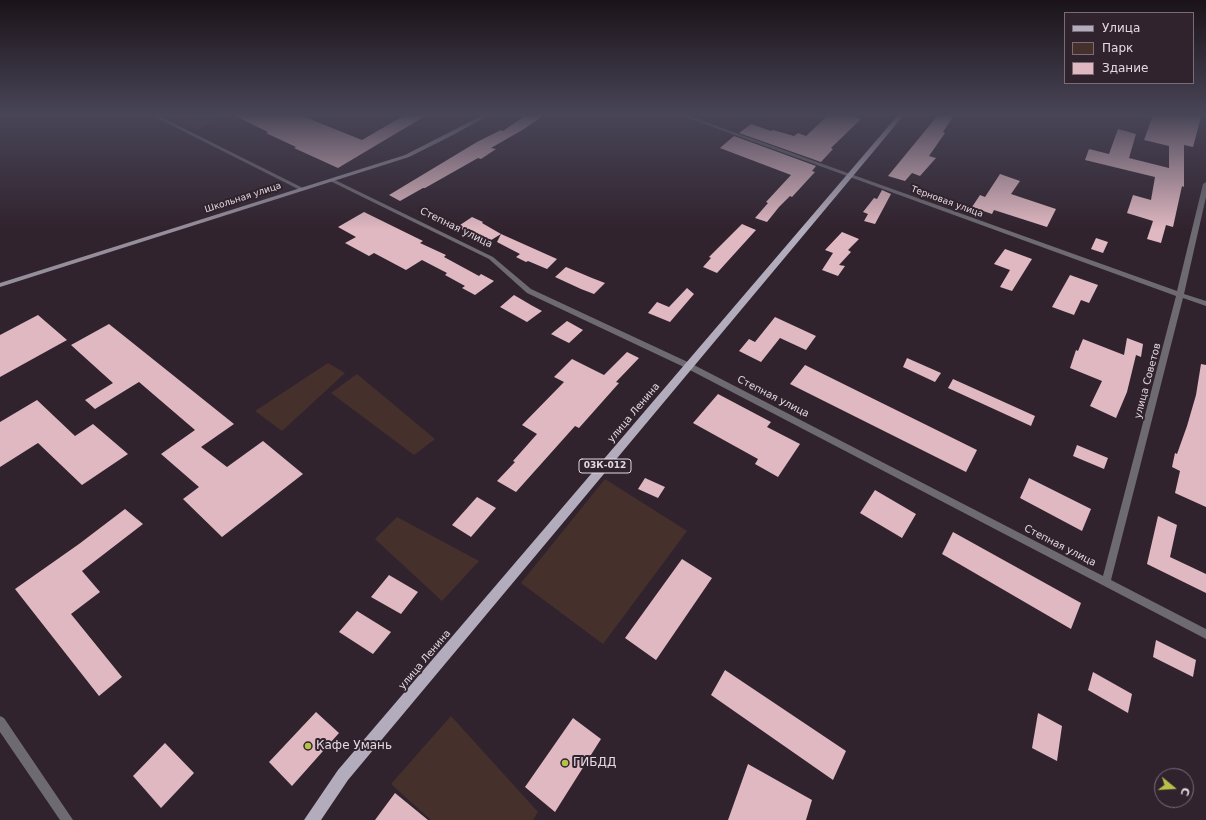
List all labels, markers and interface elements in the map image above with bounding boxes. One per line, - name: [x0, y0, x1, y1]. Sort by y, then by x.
- legend: [1064, 12, 1194, 84]
- text: Улица: [1102, 21, 1140, 35]
- text: Парк: [1102, 41, 1133, 55]
- text: Здание: [1102, 61, 1148, 75]
- street label: Школьная улица: [203, 181, 283, 215]
- street label: Терновая улица: [910, 184, 984, 220]
- street label: Степная улица: [418, 205, 494, 251]
- street label: улица Советов: [1132, 342, 1164, 420]
- street label: Степная улица: [735, 374, 811, 420]
- street label: улица Ленина: [606, 381, 662, 445]
- road number: 03К-012: [579, 459, 631, 473]
- street label: Степная улица: [1022, 523, 1098, 569]
- street label: улица Ленина: [397, 628, 453, 692]
- place label: Кафе Умань: [316, 739, 392, 753]
- marker: Кафе Умань: [303, 741, 313, 751]
- place label: ГИБДД: [573, 756, 616, 770]
- marker: ГИБДД: [560, 758, 570, 768]
- north arrow: [1154, 768, 1194, 808]
- text: С: [1178, 786, 1192, 797]

